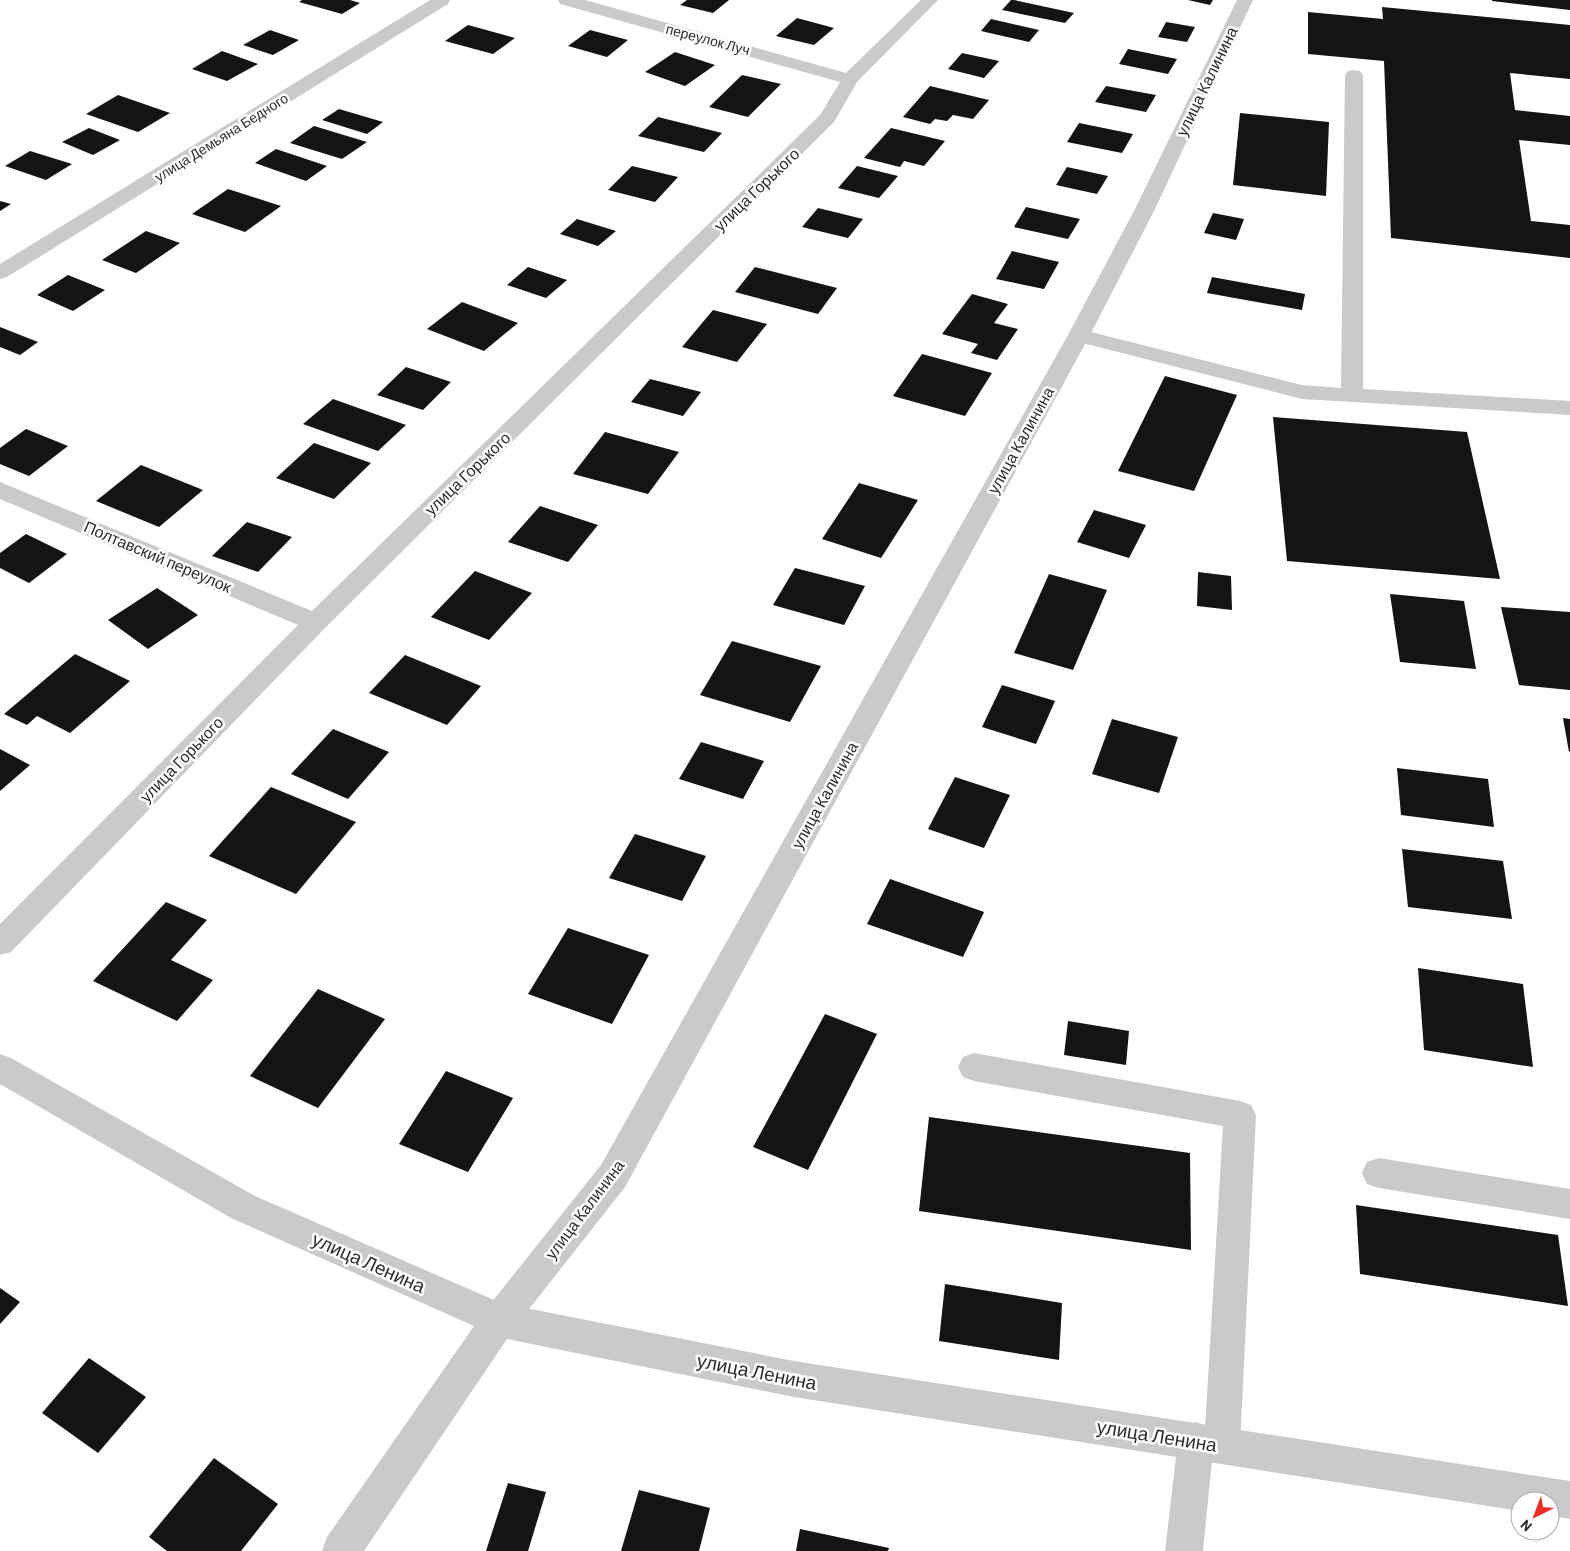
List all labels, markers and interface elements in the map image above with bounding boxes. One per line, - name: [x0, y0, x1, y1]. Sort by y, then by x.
- street label: переулок Луч: [664, 20, 752, 58]
- street label: улица Калинина: [1171, 23, 1241, 139]
- street label: улица Демьяна Бедного: [151, 89, 291, 185]
- street label: улица Горького: [709, 143, 803, 235]
- street label: улица Калинина: [983, 383, 1057, 497]
- street label: улица Горького: [420, 427, 514, 519]
- street label: Полтавский переулок: [82, 516, 235, 596]
- street label: улица Горького: [135, 712, 227, 806]
- street label: улица Калинина: [787, 738, 861, 852]
- street label: улица Калинина: [541, 1156, 628, 1262]
- street label: улица Ленина: [309, 1227, 429, 1297]
- street label: улица Ленина: [695, 1348, 819, 1394]
- street label: улица Ленина: [1095, 1414, 1219, 1456]
- north arrow: [1510, 1491, 1560, 1541]
- text: N: [1517, 1517, 1535, 1535]

